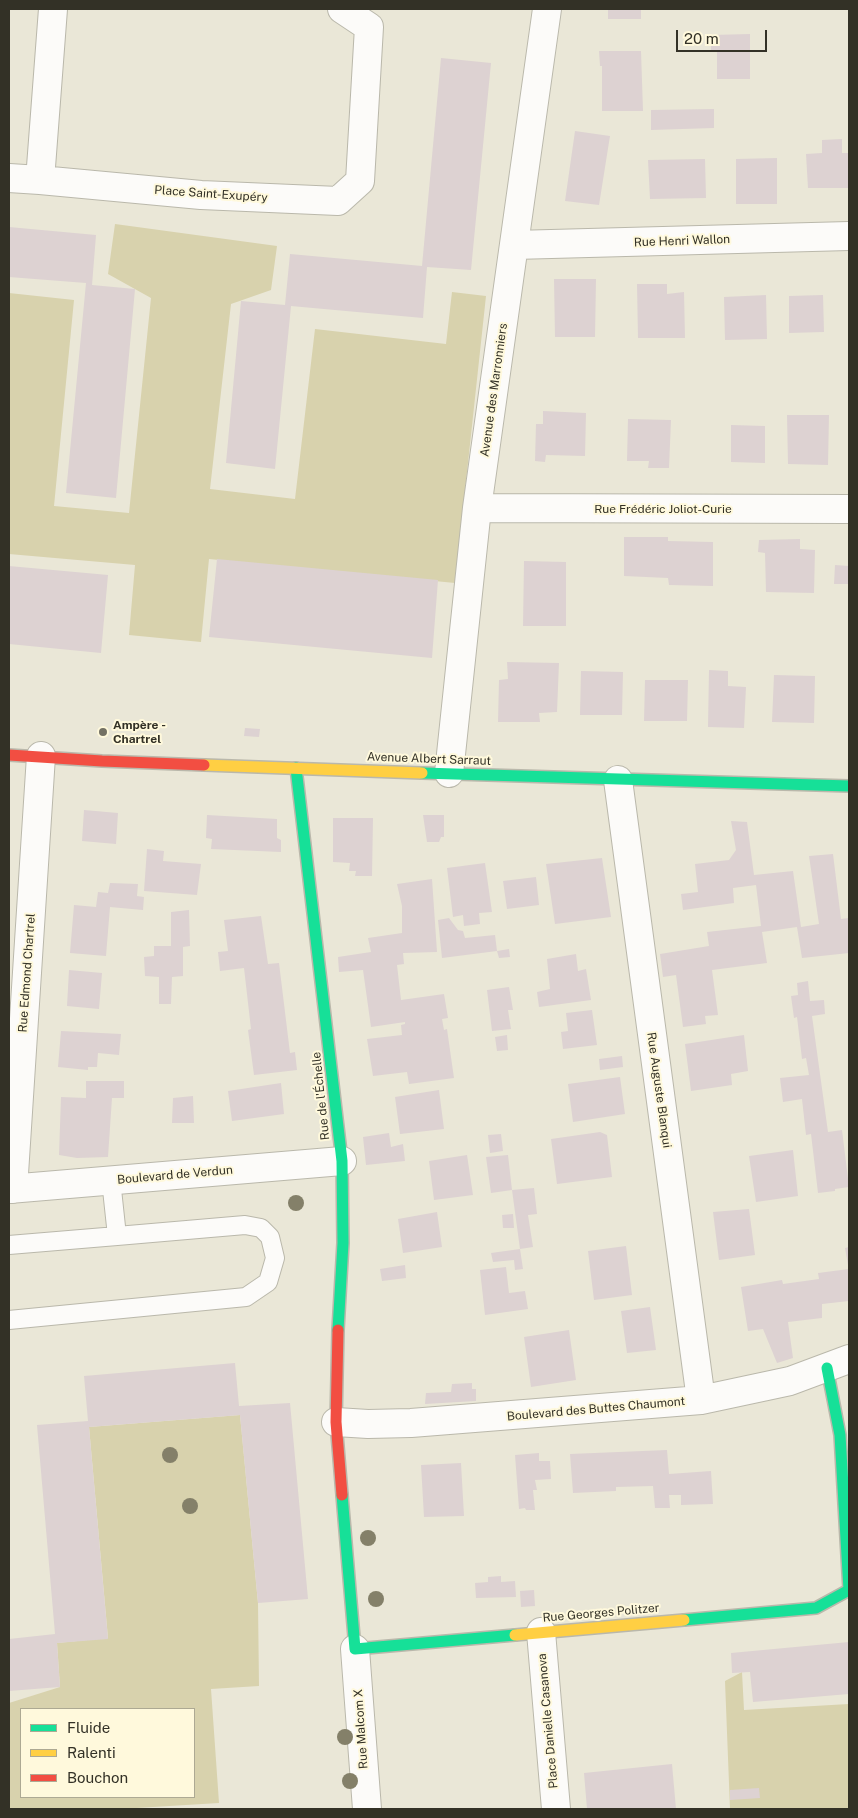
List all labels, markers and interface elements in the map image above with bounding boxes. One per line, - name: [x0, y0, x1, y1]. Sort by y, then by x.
- scale bar: [678, 20, 769, 52]
- text: 20 m: [684, 30, 719, 47]
- street label: Place Saint-Exupéry: [154, 183, 268, 205]
- street label: Rue Henri Wallon: [634, 232, 730, 250]
- street label: Avenue des Marronniers: [477, 322, 511, 458]
- street label: Rue Frédéric Joliot-Curie: [594, 502, 732, 516]
- place label: Ampère - Chartrel: [113, 718, 166, 746]
- marker: Ampère - Chartrel: [97, 726, 109, 738]
- street label: Avenue Albert Sarraut: [367, 750, 491, 768]
- street label: Rue Edmond Chartrel: [16, 913, 38, 1033]
- street label: Rue Auguste Blanqui: [644, 1031, 674, 1149]
- street label: Rue de l'Échelle: [309, 1051, 333, 1141]
- street label: Boulevard de Verdun: [117, 1163, 233, 1187]
- street label: Boulevard des Buttes Chaumont: [506, 1394, 686, 1424]
- street label: Rue Georges Politzer: [542, 1601, 660, 1625]
- street label: Place Danielle Casanova: [535, 1653, 561, 1789]
- street label: Rue Malcom X: [351, 1689, 371, 1769]
- legend: [20, 1708, 195, 1798]
- text: Fluide: [67, 1719, 110, 1736]
- text: Ralenti: [67, 1744, 116, 1761]
- text: Bouchon: [67, 1769, 128, 1786]

